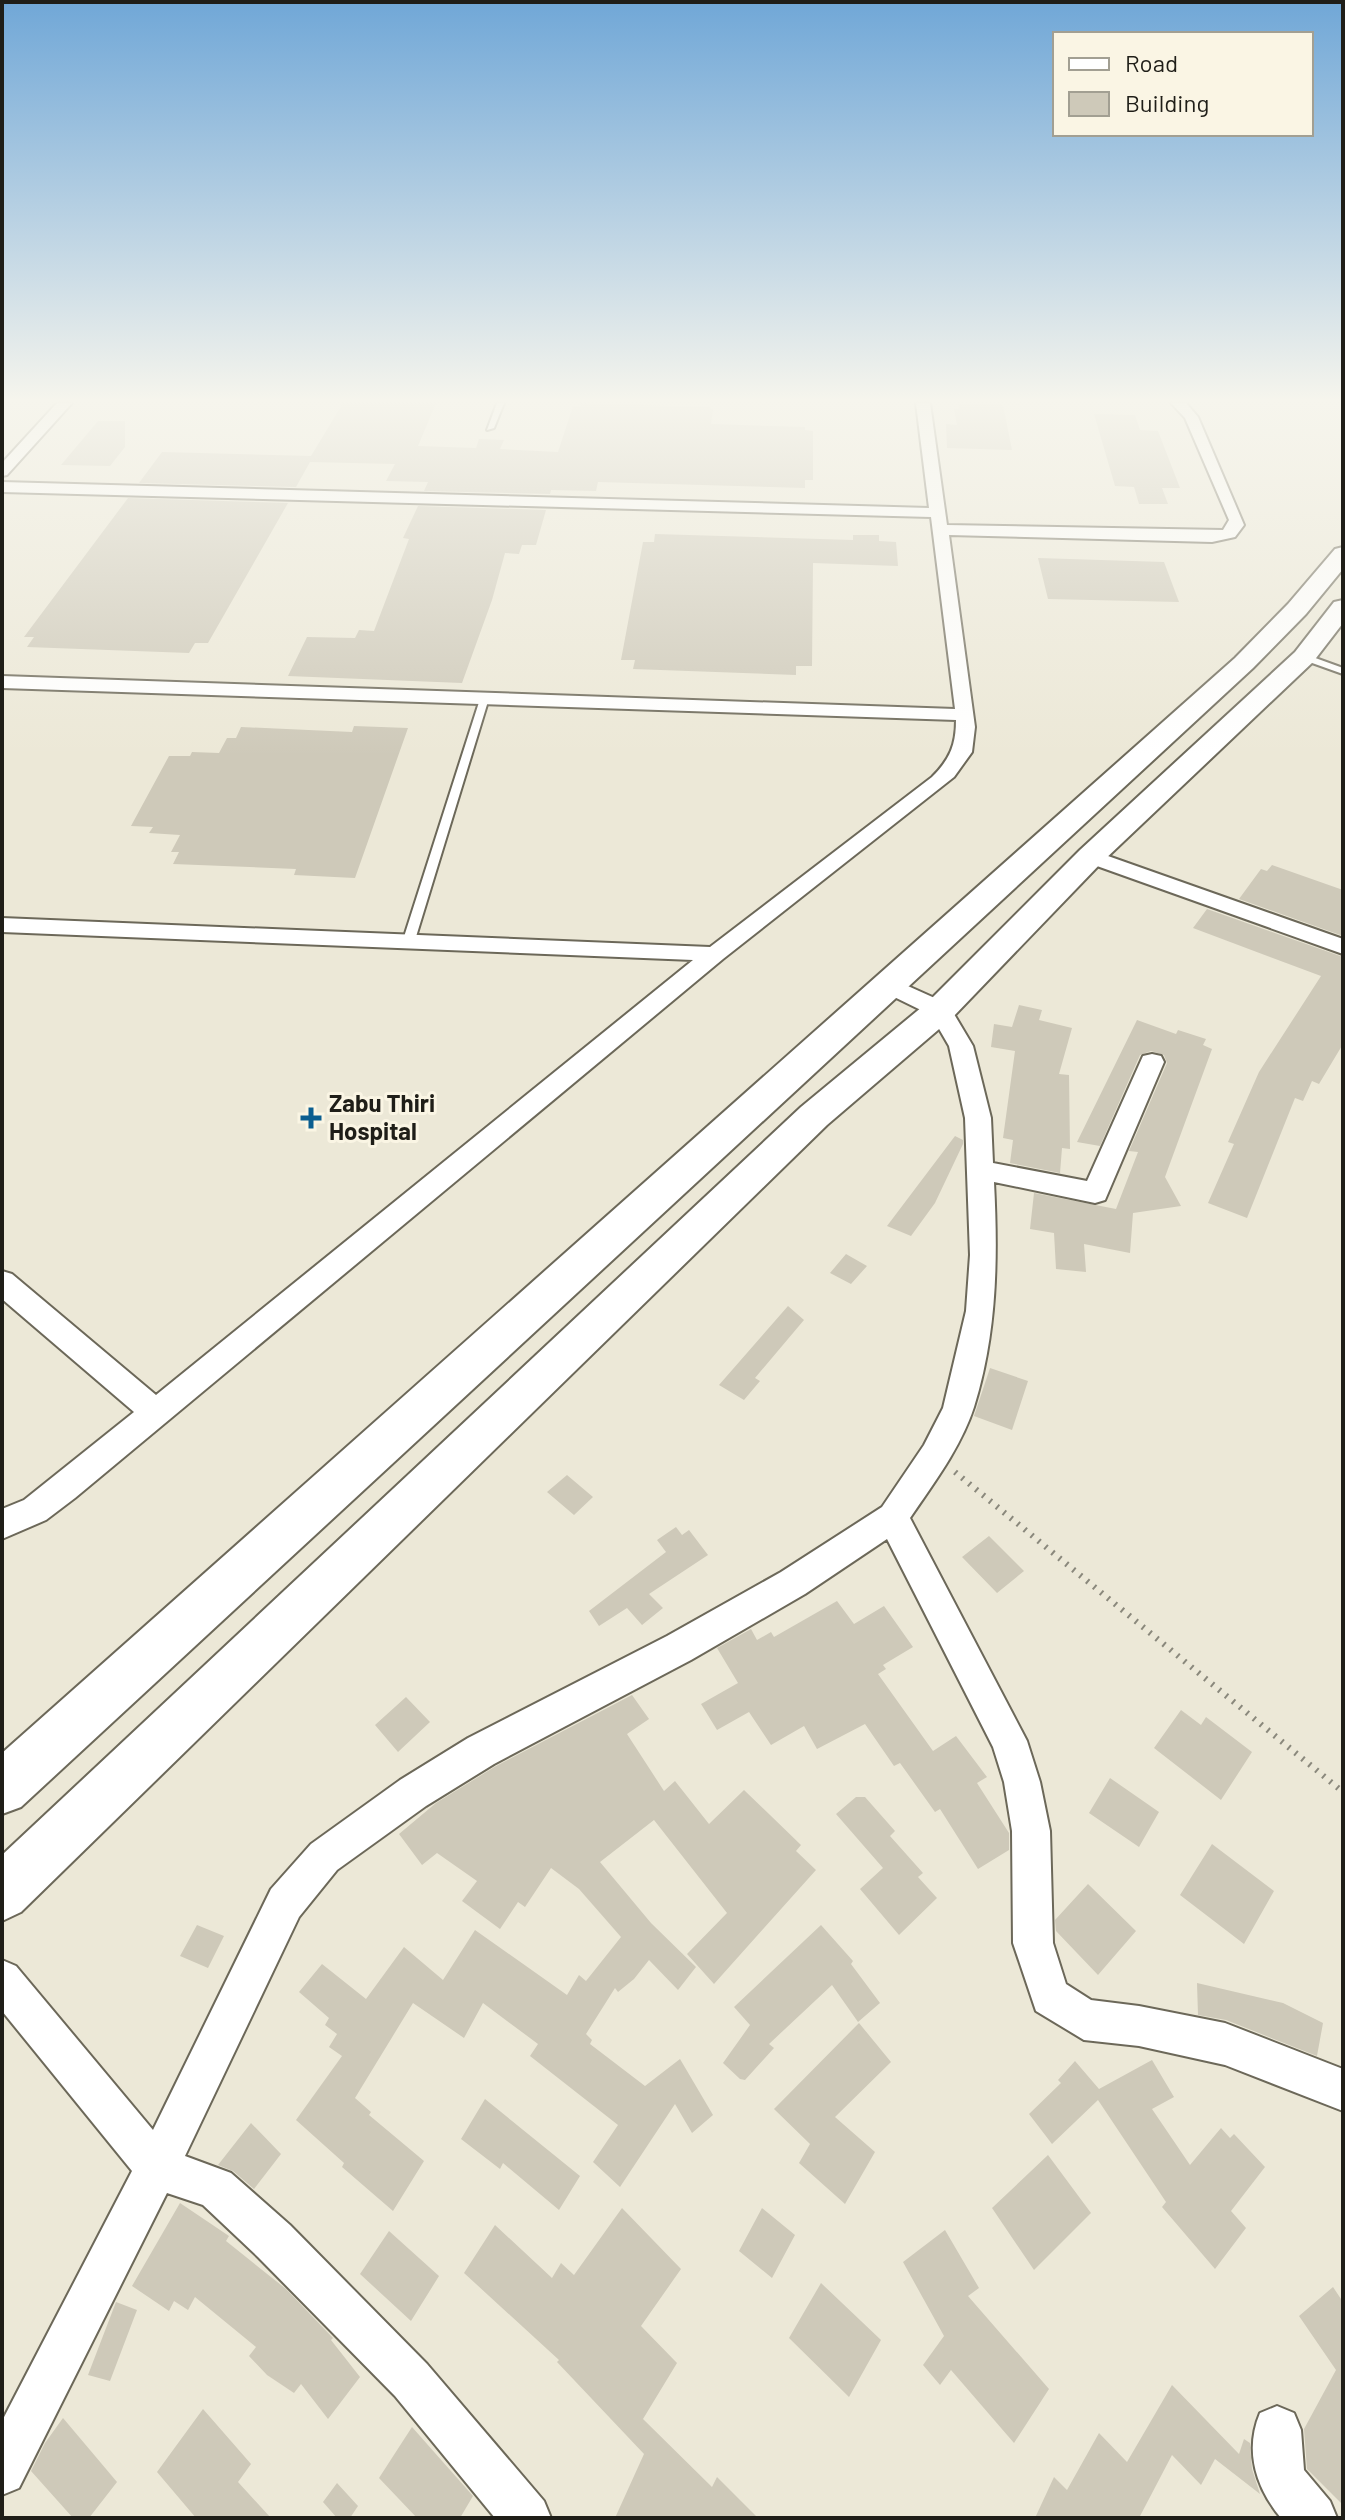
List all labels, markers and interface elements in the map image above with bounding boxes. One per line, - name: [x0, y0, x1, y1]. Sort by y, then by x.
- legend: [1053, 32, 1313, 136]
- text: Road: [1125, 48, 1178, 77]
- text: Building: [1125, 88, 1209, 117]
- place label: Zabu Thiri Hospital: [329, 1088, 435, 1145]
- marker: Zabu Thiri Hospital: [300, 1107, 322, 1129]

